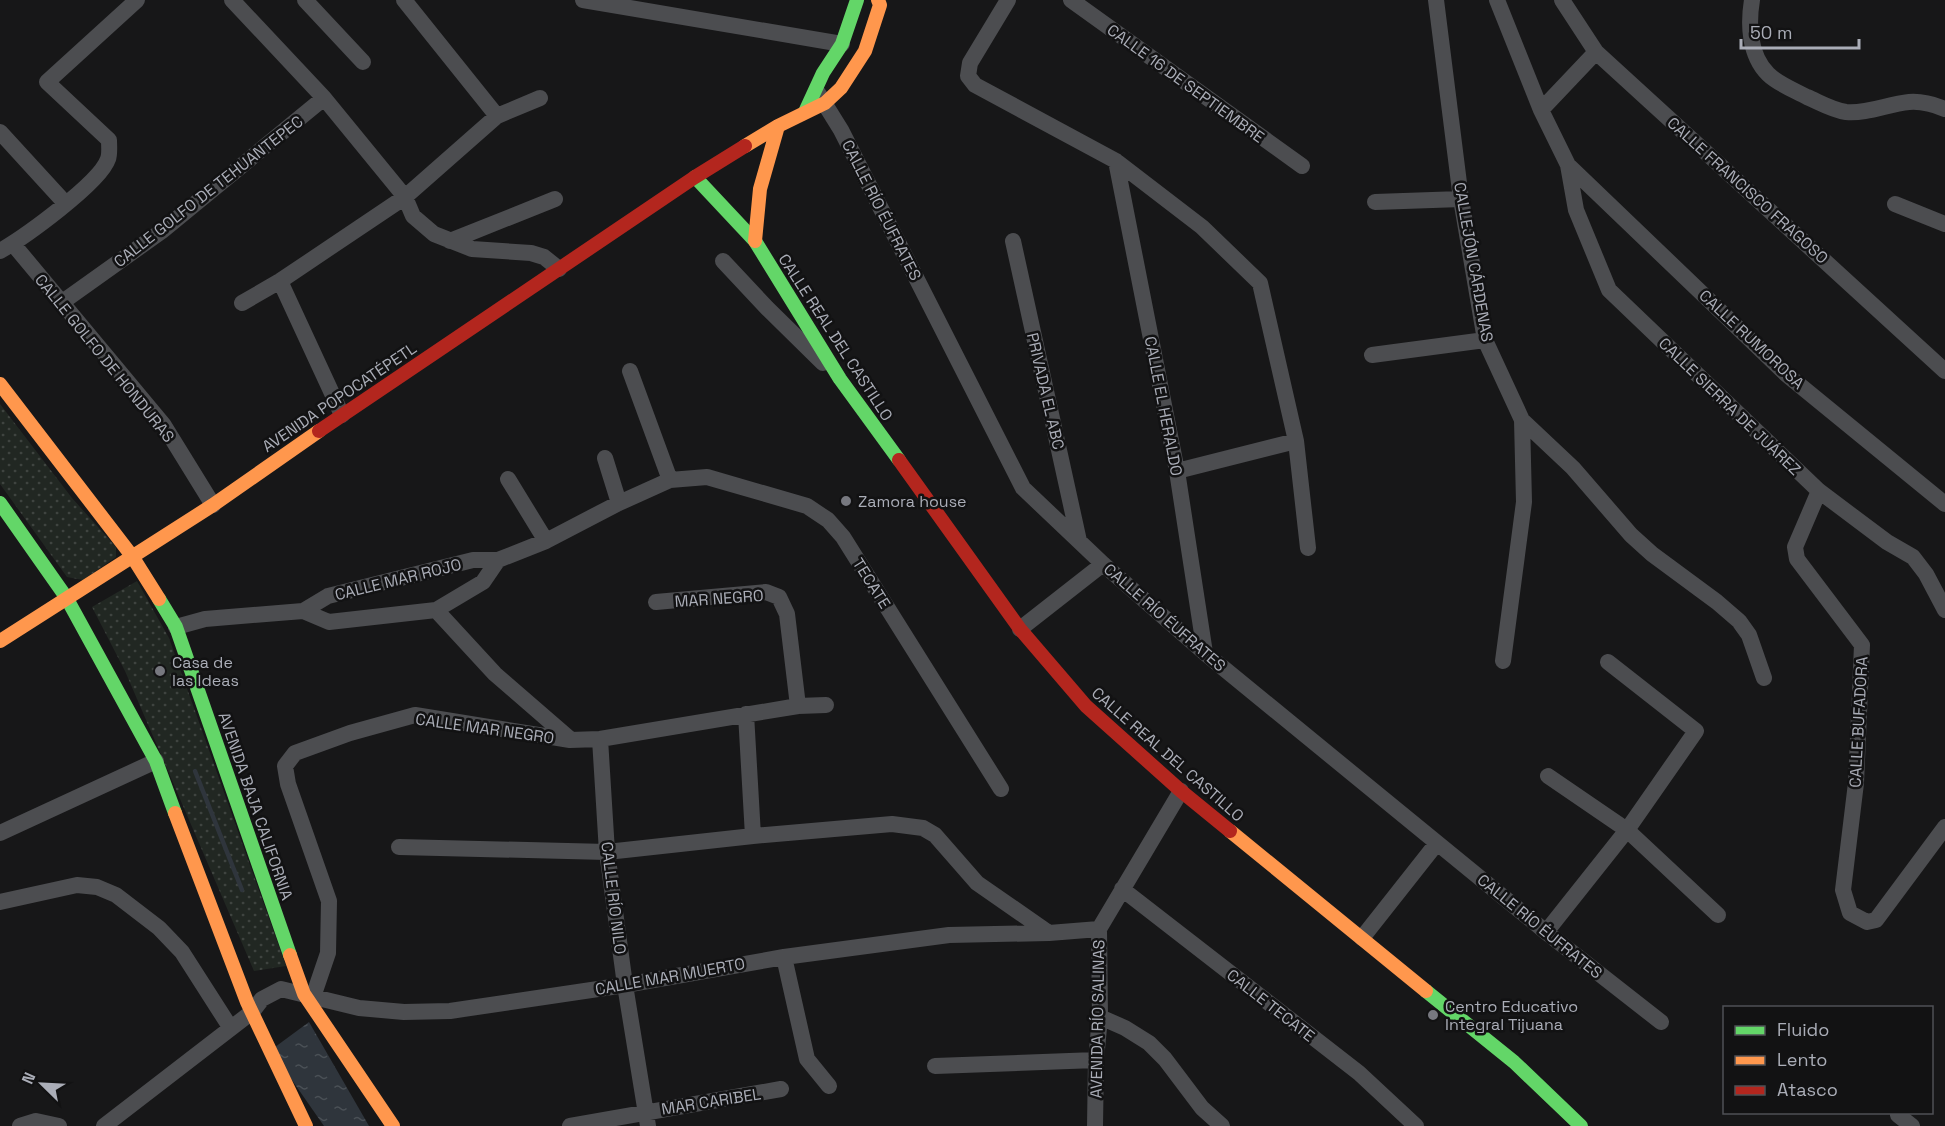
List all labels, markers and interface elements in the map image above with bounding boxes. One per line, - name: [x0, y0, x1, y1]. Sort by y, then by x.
- scale bar: [1741, 12, 1860, 50]
- street label: CALLE 16 DE SEPTIEMBRE: [1103, 19, 1268, 148]
- text: 50 m: [1750, 21, 1792, 44]
- street label: CALLE GOLFO DE TEHUANTEPEC: [109, 111, 307, 272]
- street label: CALLE FRANCISCO FRAGOSO: [1663, 112, 1833, 268]
- street label: CALLE RÍO ÉUFRATES: [837, 136, 926, 284]
- street label: CALLEJÓN CÁRDENAS: [1449, 181, 1498, 344]
- street label: CALLE REAL DEL CASTILLO: [774, 250, 898, 425]
- street label: CALLE GOLFO DE HONDURAS: [30, 270, 179, 447]
- street label: CALLE RUMOROSA: [1694, 285, 1809, 394]
- street label: PRIVADA EL ABC: [1022, 331, 1069, 452]
- street label: CALLE SIERRA DE JUÁREZ: [1654, 333, 1805, 480]
- street label: CALLE EL HERALDO: [1140, 334, 1187, 478]
- street label: AVENIDA POPOCATÉPETL: [258, 338, 421, 457]
- place label: Zamora house: [858, 491, 967, 512]
- marker: Zamora house: [839, 494, 853, 508]
- street label: CALLE MAR ROJO: [333, 554, 464, 605]
- street label: TECATE: [848, 554, 895, 613]
- street label: CALLE RÍO ÉUFRATES: [1099, 559, 1230, 676]
- street label: MAR NEGRO: [674, 585, 764, 612]
- place label: Casa de las Ideas: [172, 652, 239, 691]
- street label: CALLE BUFADORA: [1845, 656, 1872, 788]
- marker: Casa de las Ideas: [153, 664, 167, 678]
- street label: CALLE REAL DEL CASTILLO: [1087, 682, 1248, 826]
- street label: CALLE MAR NEGRO: [414, 708, 556, 749]
- street label: AVENIDA BAJA CALIFORNIA: [213, 709, 298, 903]
- street label: CALLE RÍO NILO: [596, 841, 631, 956]
- street label: CALLE RÍO ÉUFRATES: [1473, 869, 1607, 983]
- street label: AVENIDA RÍO SALINAS: [1086, 939, 1109, 1099]
- street label: CALLE MAR MUERTO: [593, 953, 747, 1000]
- street label: CALLE TECATE: [1222, 964, 1319, 1046]
- place label: Centro Educativo Integral Tijuana: [1445, 996, 1578, 1035]
- legend: [1723, 1006, 1933, 1114]
- marker: Centro Educativo Integral Tijuana: [1426, 1008, 1440, 1022]
- text: Fluido: [1777, 1018, 1829, 1041]
- text: Lento: [1777, 1048, 1827, 1071]
- north arrow: [12, 1054, 72, 1114]
- text: N: [17, 1069, 41, 1087]
- text: Atasco: [1777, 1078, 1838, 1101]
- street label: MAR CARIBEL: [660, 1083, 763, 1120]

